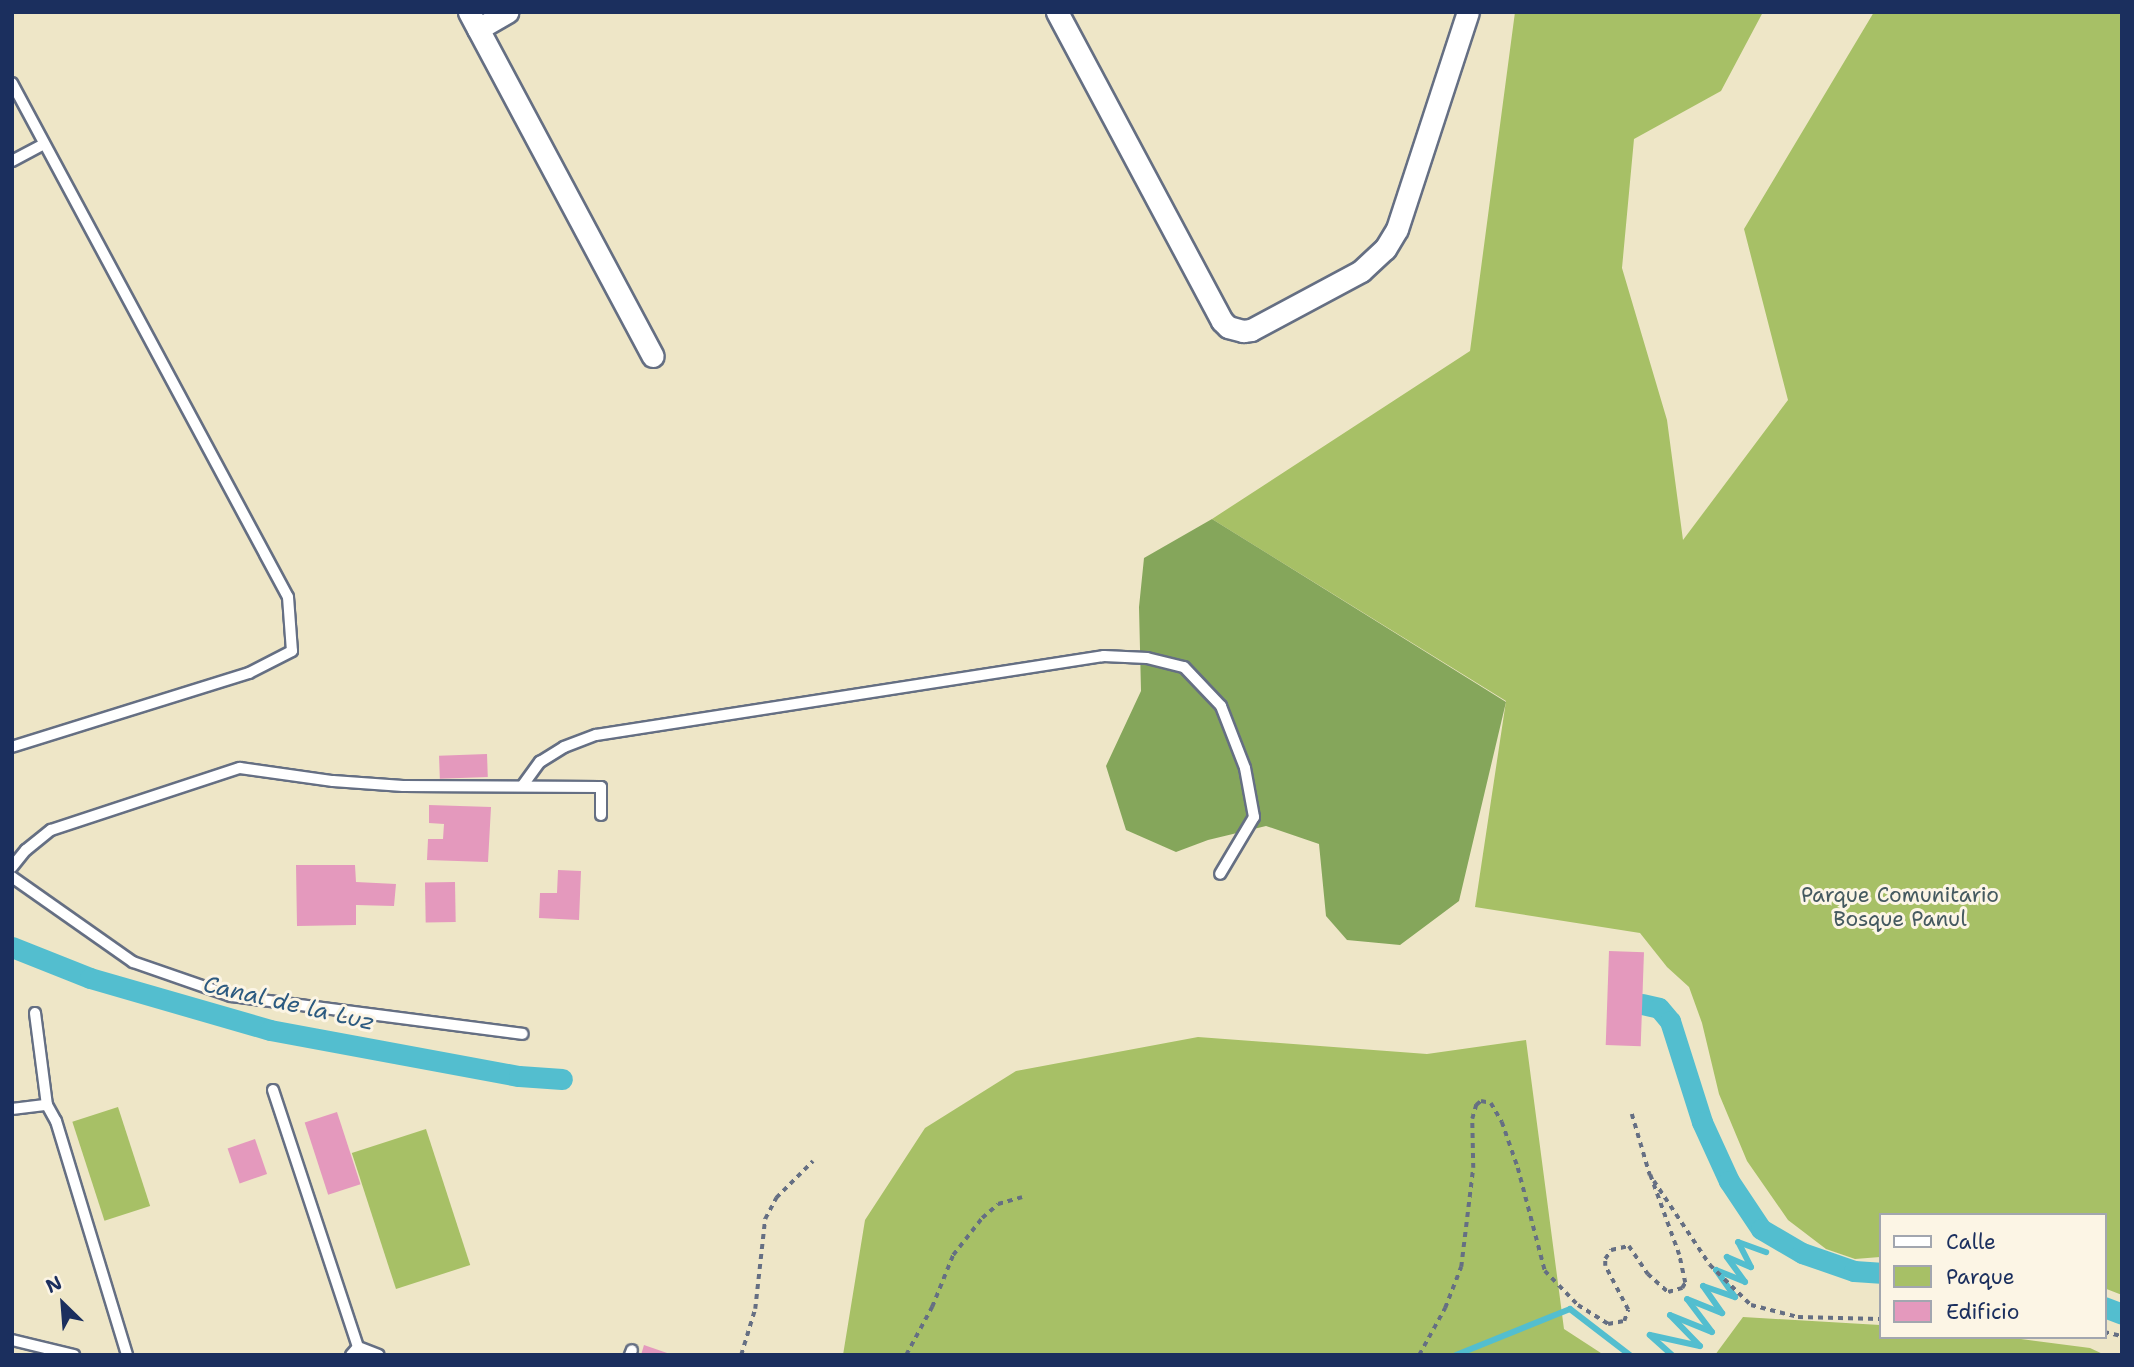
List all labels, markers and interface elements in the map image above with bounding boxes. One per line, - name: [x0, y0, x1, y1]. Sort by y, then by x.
- park label: Parque Comunitario Bosque Panul: [1801, 882, 1999, 932]
- water label: Canal de la Luz: [201, 970, 377, 1036]
- legend: [1878, 1213, 2106, 1339]
- text: Calle: [1946, 1228, 1996, 1256]
- text: Parque: [1946, 1263, 2015, 1291]
- north arrow: [28, 1269, 98, 1339]
- text: N: [42, 1270, 66, 1299]
- text: Edificio: [1946, 1298, 2019, 1326]

